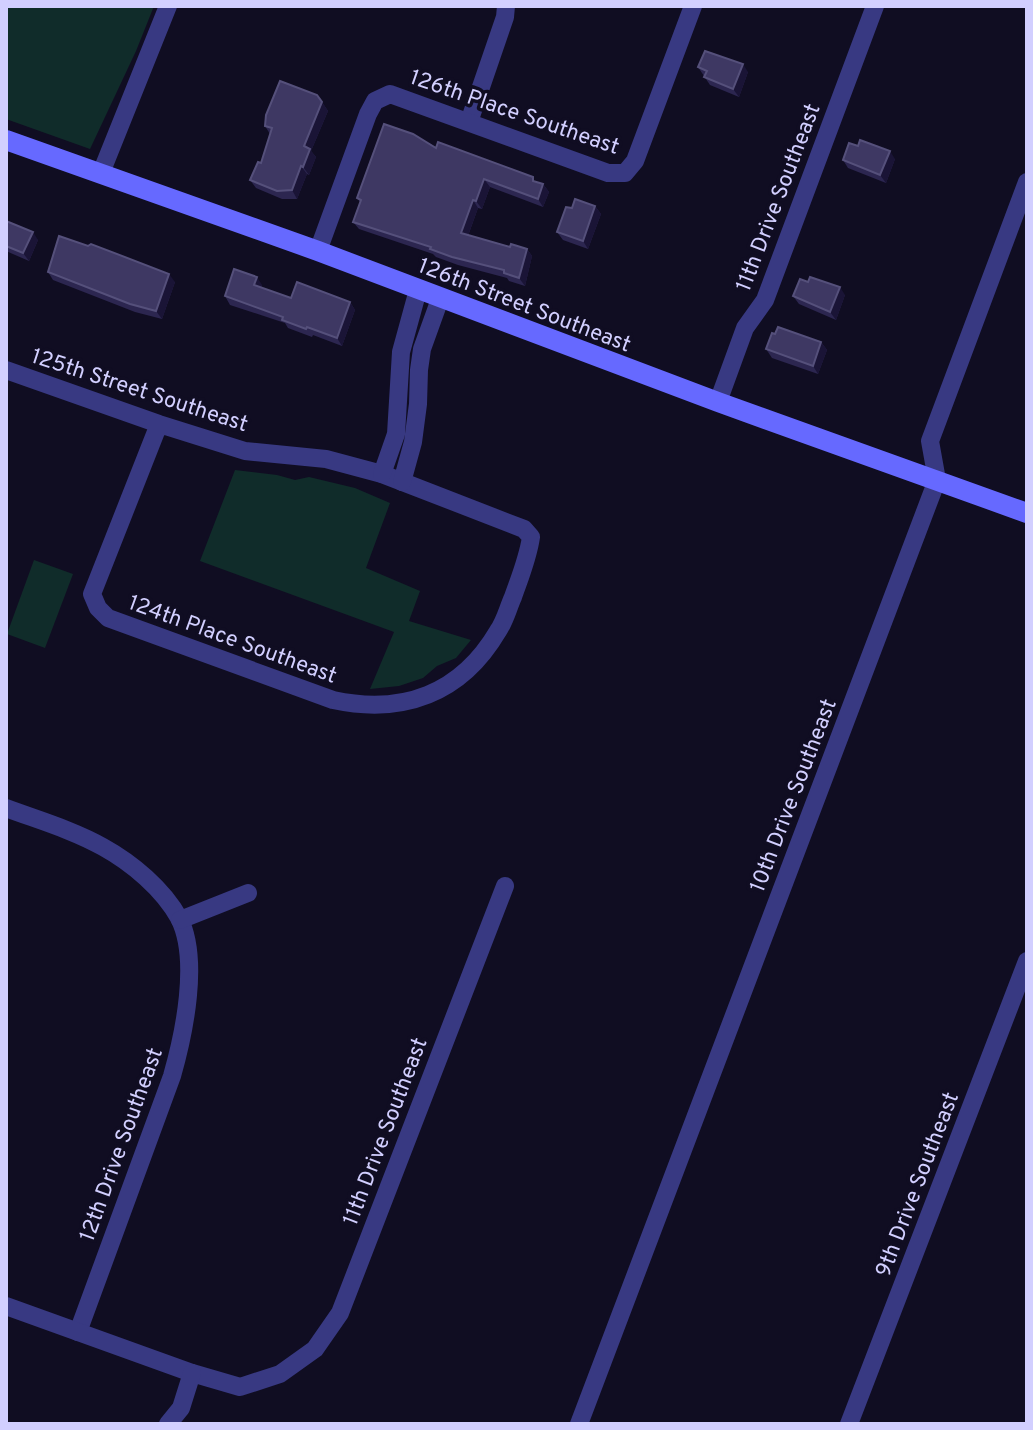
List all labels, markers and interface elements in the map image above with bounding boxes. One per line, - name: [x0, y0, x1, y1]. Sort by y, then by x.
- street label: 126th Place Southeast: [406, 65, 622, 162]
- street label: 11th Drive Southeast: [731, 100, 828, 296]
- street label: 126th Street Southeast: [414, 253, 634, 359]
- street label: 125th Street Southeast: [27, 344, 251, 439]
- street label: 124th Place Southeast: [124, 590, 340, 691]
- street label: 10th Drive Southeast: [745, 695, 844, 896]
- street label: 11th Drive Southeast: [338, 1034, 435, 1230]
- street label: 12th Drive Southeast: [75, 1044, 170, 1245]
- street label: 9th Drive Southeast: [871, 1089, 966, 1281]

